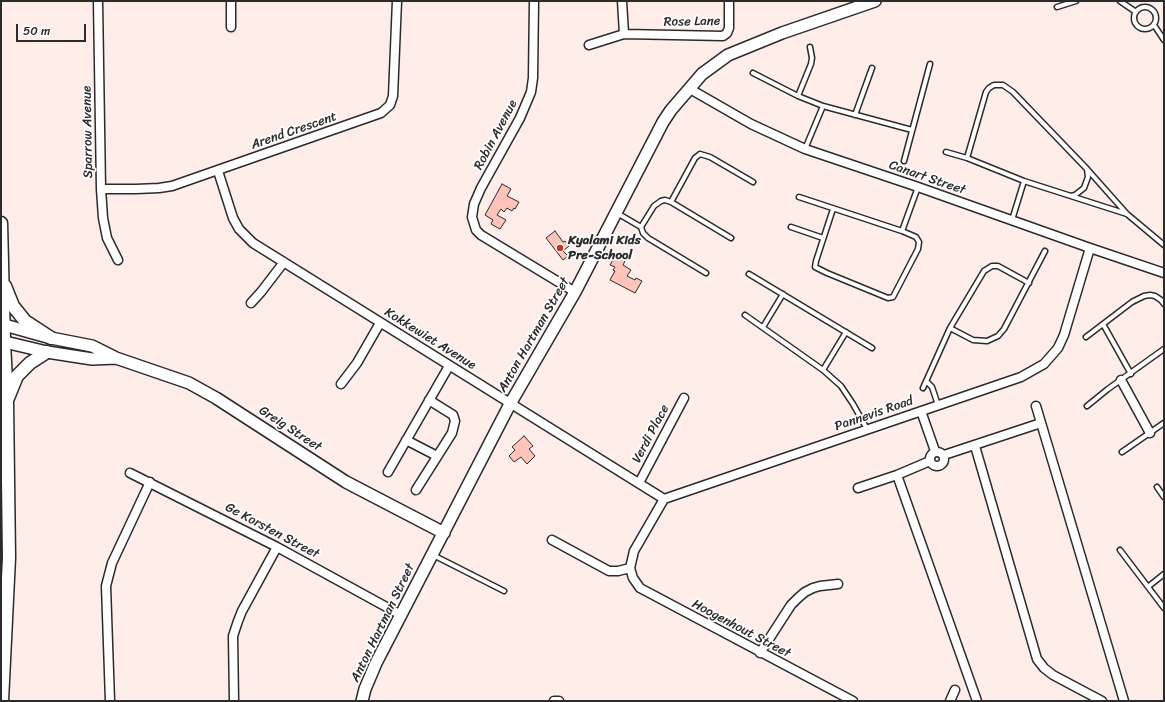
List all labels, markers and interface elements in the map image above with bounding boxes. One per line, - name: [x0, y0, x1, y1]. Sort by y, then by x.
- street label: Rose Lane: [663, 14, 721, 30]
- scale bar: [18, 16, 88, 42]
- text: 50 m: [23, 20, 50, 42]
- street label: Sparrow Avenue: [79, 86, 97, 178]
- street label: Robin Avenue: [471, 97, 521, 173]
- street label: Arend Crescent: [249, 109, 339, 153]
- street label: Canart Street: [887, 158, 967, 198]
- place label: Kyalami Kids Pre-School: [568, 233, 641, 264]
- marker: Kyalami Kids Pre-School: [555, 243, 565, 253]
- street label: Anton Hartman Street: [495, 275, 573, 395]
- street label: Kokkewiet Avenue: [381, 305, 479, 373]
- street label: Pannevis Road: [833, 393, 915, 435]
- street label: Verdi Place: [629, 402, 673, 466]
- street label: Greig Street: [256, 403, 324, 455]
- street label: Ge Korsten Street: [222, 500, 322, 562]
- street label: Anton Hartman Street: [348, 561, 418, 685]
- street label: Hoogenhout Street: [689, 596, 793, 662]

